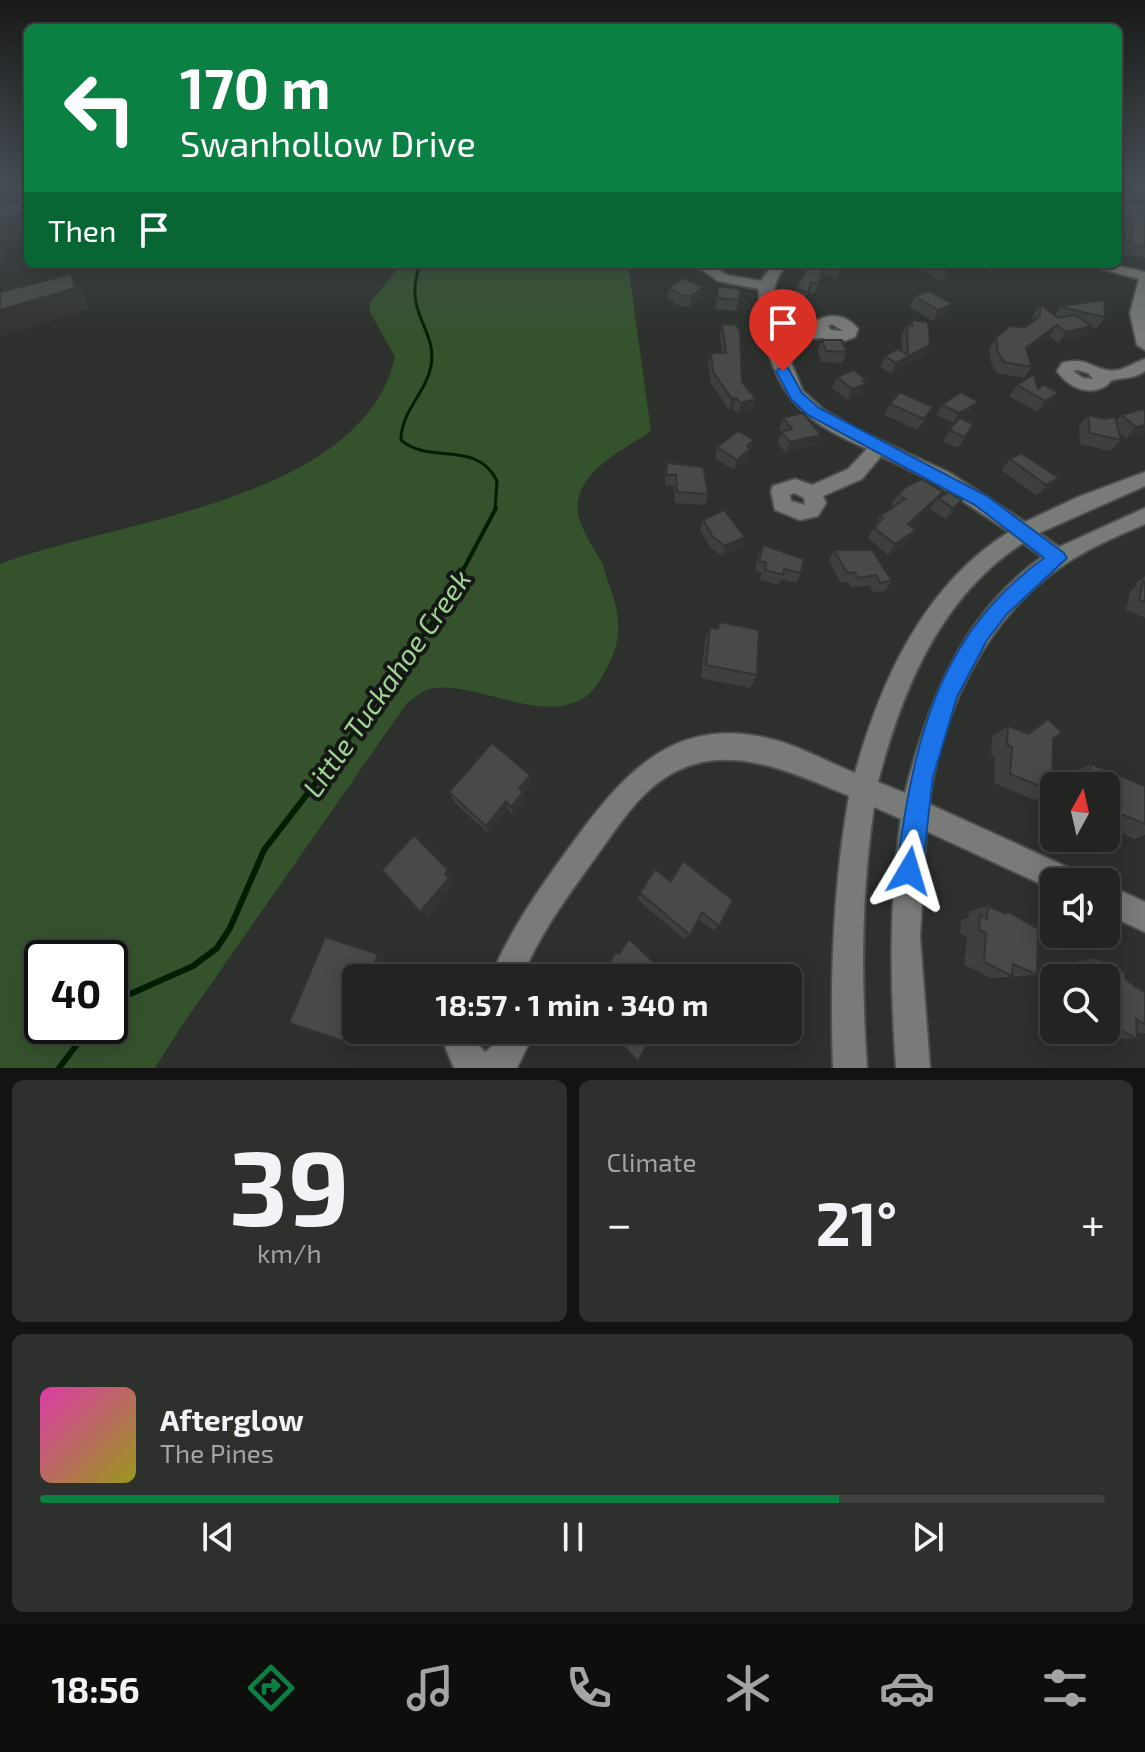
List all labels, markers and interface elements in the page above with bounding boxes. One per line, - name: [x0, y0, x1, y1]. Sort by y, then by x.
- text: 170 m: [180, 53, 331, 120]
- icon: left: [48, 56, 152, 160]
- text: Swanhollow Drive: [180, 121, 476, 164]
- icon: arrive: [132, 208, 176, 252]
- text: Then: [48, 212, 116, 248]
- pin: [749, 289, 817, 371]
- icon: arrive: [761, 301, 805, 345]
- water label: Little Tuckahoe Creek: [295, 563, 477, 803]
- north arrow: [1040, 772, 1120, 852]
- map controls: [1040, 772, 1120, 1044]
- position arrow: [867, 829, 951, 913]
- button: sound: [1040, 868, 1120, 948]
- speed limit sign: 40: [24, 940, 128, 1044]
- button: search: [1040, 964, 1120, 1044]
- text: 18:57 · 1 min · 340 m: [436, 986, 708, 1022]
- text: 39: [229, 1122, 349, 1247]
- text: Climate: [607, 1146, 696, 1177]
- text: 21°: [816, 1186, 897, 1258]
- text: −: [607, 1196, 632, 1249]
- text: +: [1081, 1196, 1105, 1249]
- text: km/h: [257, 1237, 322, 1268]
- text: Afterglow: [160, 1401, 304, 1437]
- text: The Pines: [160, 1437, 274, 1468]
- icon: previous: [196, 1515, 240, 1559]
- icon: pause: [551, 1515, 595, 1559]
- icon: next: [906, 1515, 950, 1559]
- icon: directions: [243, 1660, 299, 1716]
- icon: music: [402, 1660, 458, 1716]
- icon: phone: [561, 1660, 617, 1716]
- icon: climate: [720, 1660, 776, 1716]
- icon: car: [879, 1660, 935, 1716]
- icon: filters: [1037, 1660, 1093, 1716]
- text: 18:56: [51, 1667, 140, 1710]

